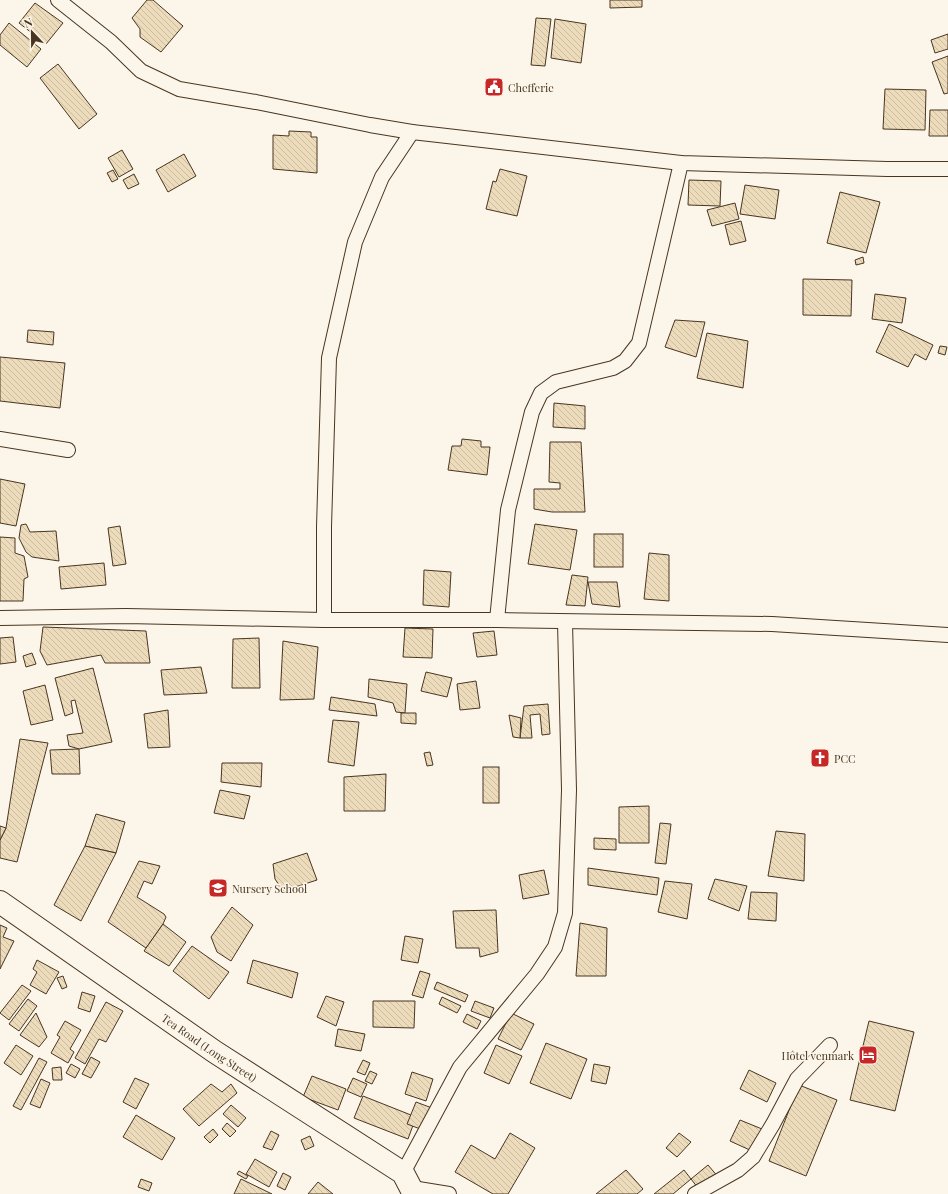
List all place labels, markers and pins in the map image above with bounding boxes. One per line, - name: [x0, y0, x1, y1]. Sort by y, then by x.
- public building icon: Chefferie: [483, 76, 505, 98]
- place label: Chefferie: [508, 80, 554, 95]
- church icon: PCC: [809, 747, 831, 769]
- place label: PCC: [834, 751, 856, 766]
- school or university icon: Nursery School: [207, 877, 229, 899]
- place label: Nursery School: [232, 881, 307, 896]
- hotel icon: Hôtel venmark: [857, 1044, 879, 1066]
- place label: Hôtel venmark: [781, 1048, 854, 1063]

